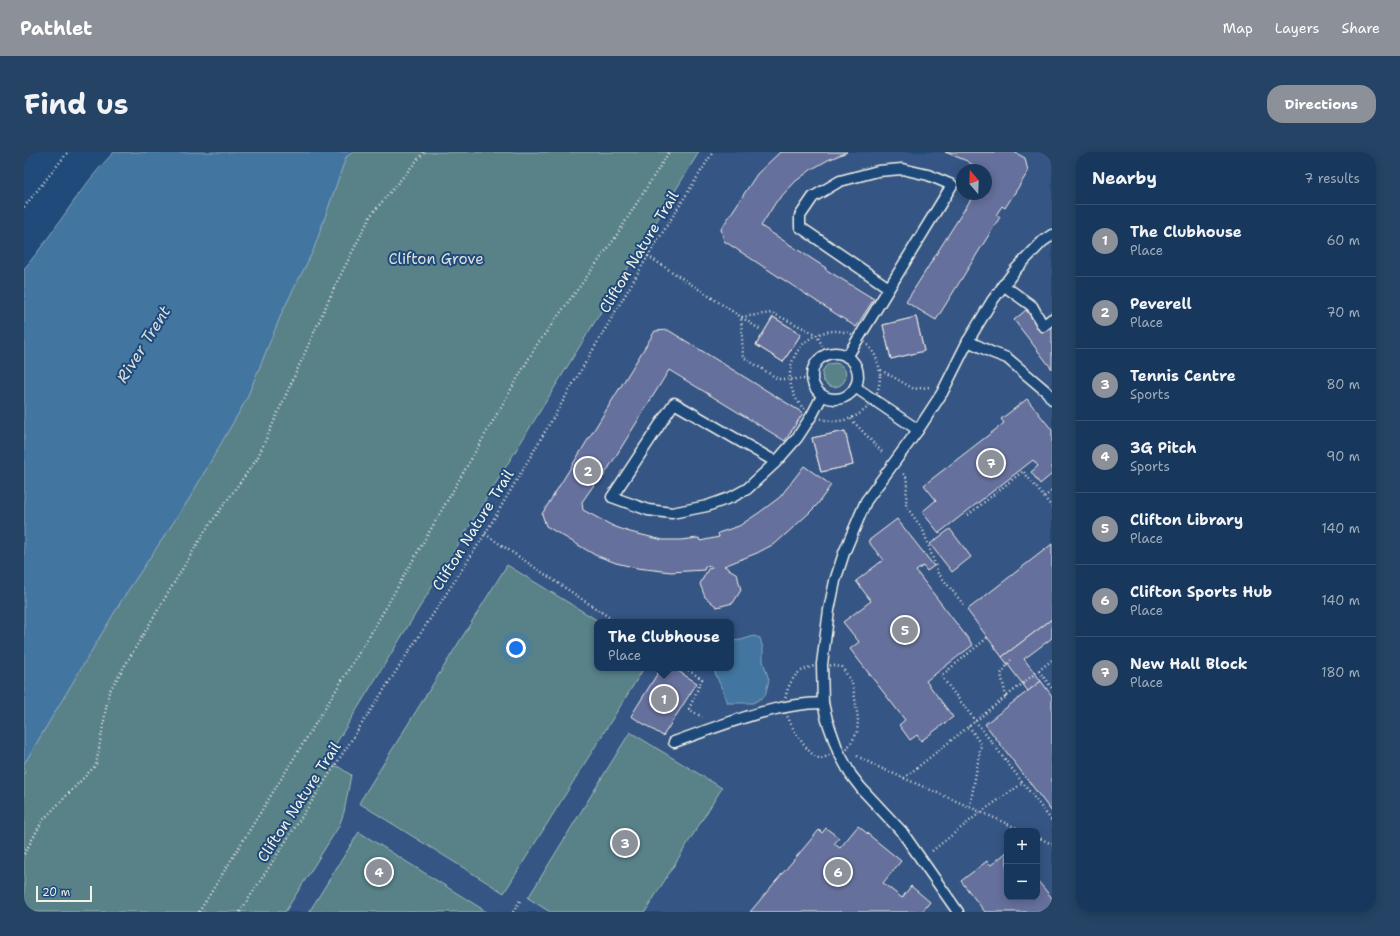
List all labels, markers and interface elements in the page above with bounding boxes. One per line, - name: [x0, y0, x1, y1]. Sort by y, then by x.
- text: Pathlet: [20, 16, 92, 41]
- text: Map: [1223, 19, 1253, 37]
- text: Layers: [1275, 19, 1319, 37]
- text: Share: [1341, 19, 1380, 37]
- text: Find us: [24, 85, 129, 123]
- button: Directions: [1267, 85, 1376, 123]
- north arrow: [956, 164, 992, 200]
- text: Nearby: [1092, 167, 1157, 189]
- text: 7 results: [1304, 170, 1360, 187]
- street label: Clifton Nature Trail: [595, 187, 684, 317]
- text: The Clubhouse: [1130, 222, 1242, 242]
- text: 1: [1102, 232, 1108, 249]
- text: 60 m: [1327, 232, 1360, 249]
- text: Place: [1130, 242, 1163, 259]
- park label: Clifton Grove: [388, 249, 484, 269]
- text: Peverell: [1130, 294, 1192, 314]
- water label: River Trent: [112, 302, 175, 387]
- text: 2: [1100, 304, 1110, 321]
- text: 70 m: [1326, 304, 1360, 321]
- text: Place: [1130, 314, 1163, 331]
- text: Tennis Centre: [1130, 366, 1236, 386]
- text: 3: [1100, 376, 1110, 393]
- text: 80 m: [1326, 376, 1360, 393]
- text: Sports: [1130, 386, 1170, 403]
- text: 3G Pitch: [1130, 438, 1197, 458]
- pin: 7: [978, 448, 1004, 478]
- text: 4: [1100, 448, 1110, 465]
- text: 90 m: [1326, 448, 1360, 465]
- pin: 2: [575, 456, 601, 486]
- text: Sports: [1130, 458, 1170, 475]
- street label: Clifton Nature Trail: [428, 465, 519, 594]
- text: Clifton Library: [1130, 510, 1243, 530]
- text: 5: [1101, 520, 1109, 537]
- text: 140 m: [1321, 520, 1360, 537]
- text: Place: [1130, 530, 1163, 547]
- text: Clifton Sports Hub: [1130, 582, 1272, 602]
- text: 6: [1100, 592, 1110, 609]
- text: 140 m: [1321, 592, 1360, 609]
- text: Place: [1130, 602, 1163, 619]
- pin: 5: [892, 615, 918, 645]
- popup: [594, 619, 734, 671]
- text: The Clubhouse: [608, 627, 720, 647]
- your location: [506, 638, 526, 658]
- text: Place: [608, 647, 641, 664]
- text: New Hall Block: [1130, 654, 1247, 674]
- text: 7: [1100, 664, 1110, 681]
- text: 180 m: [1321, 664, 1360, 681]
- text: Place: [1130, 674, 1163, 691]
- pin: 1: [651, 684, 677, 714]
- street label: Clifton Nature Trail: [253, 738, 346, 866]
- pin: 3: [612, 828, 638, 858]
- map controls: [1004, 828, 1040, 900]
- button: +: [1004, 828, 1040, 864]
- pin: 4: [366, 857, 392, 887]
- pin: 6: [825, 857, 851, 887]
- button: −: [1004, 864, 1040, 900]
- scale bar: [36, 884, 92, 903]
- text: 20 m: [42, 885, 70, 900]

